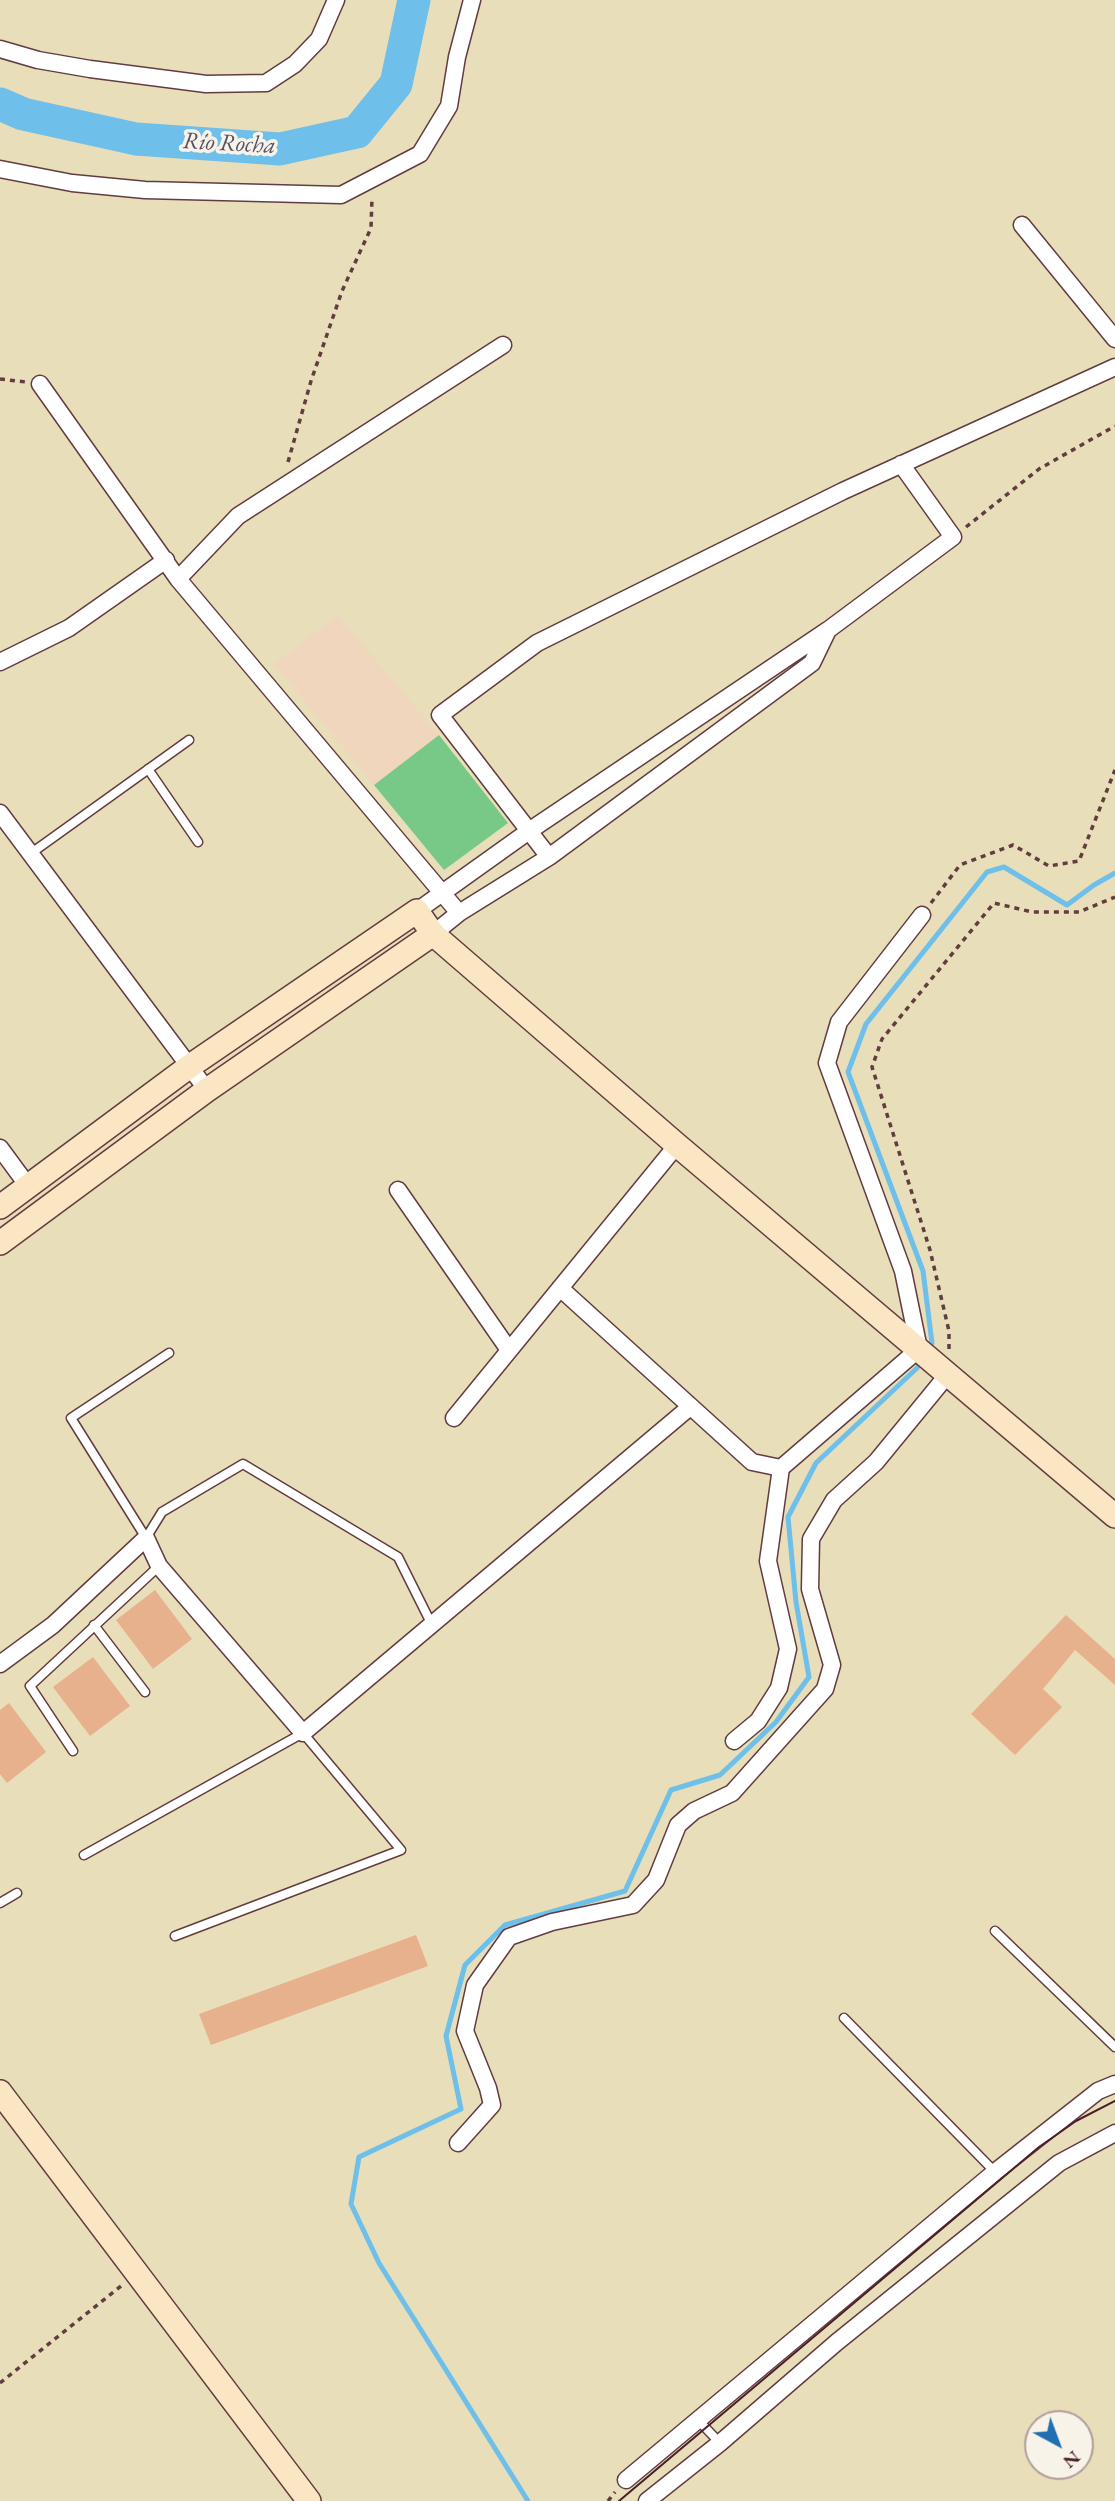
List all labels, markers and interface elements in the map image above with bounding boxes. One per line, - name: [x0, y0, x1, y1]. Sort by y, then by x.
- water label: Río Rocha: [182, 127, 276, 161]
- north arrow: [1024, 2410, 1094, 2480]
- text: N: [1058, 2445, 1086, 2474]

